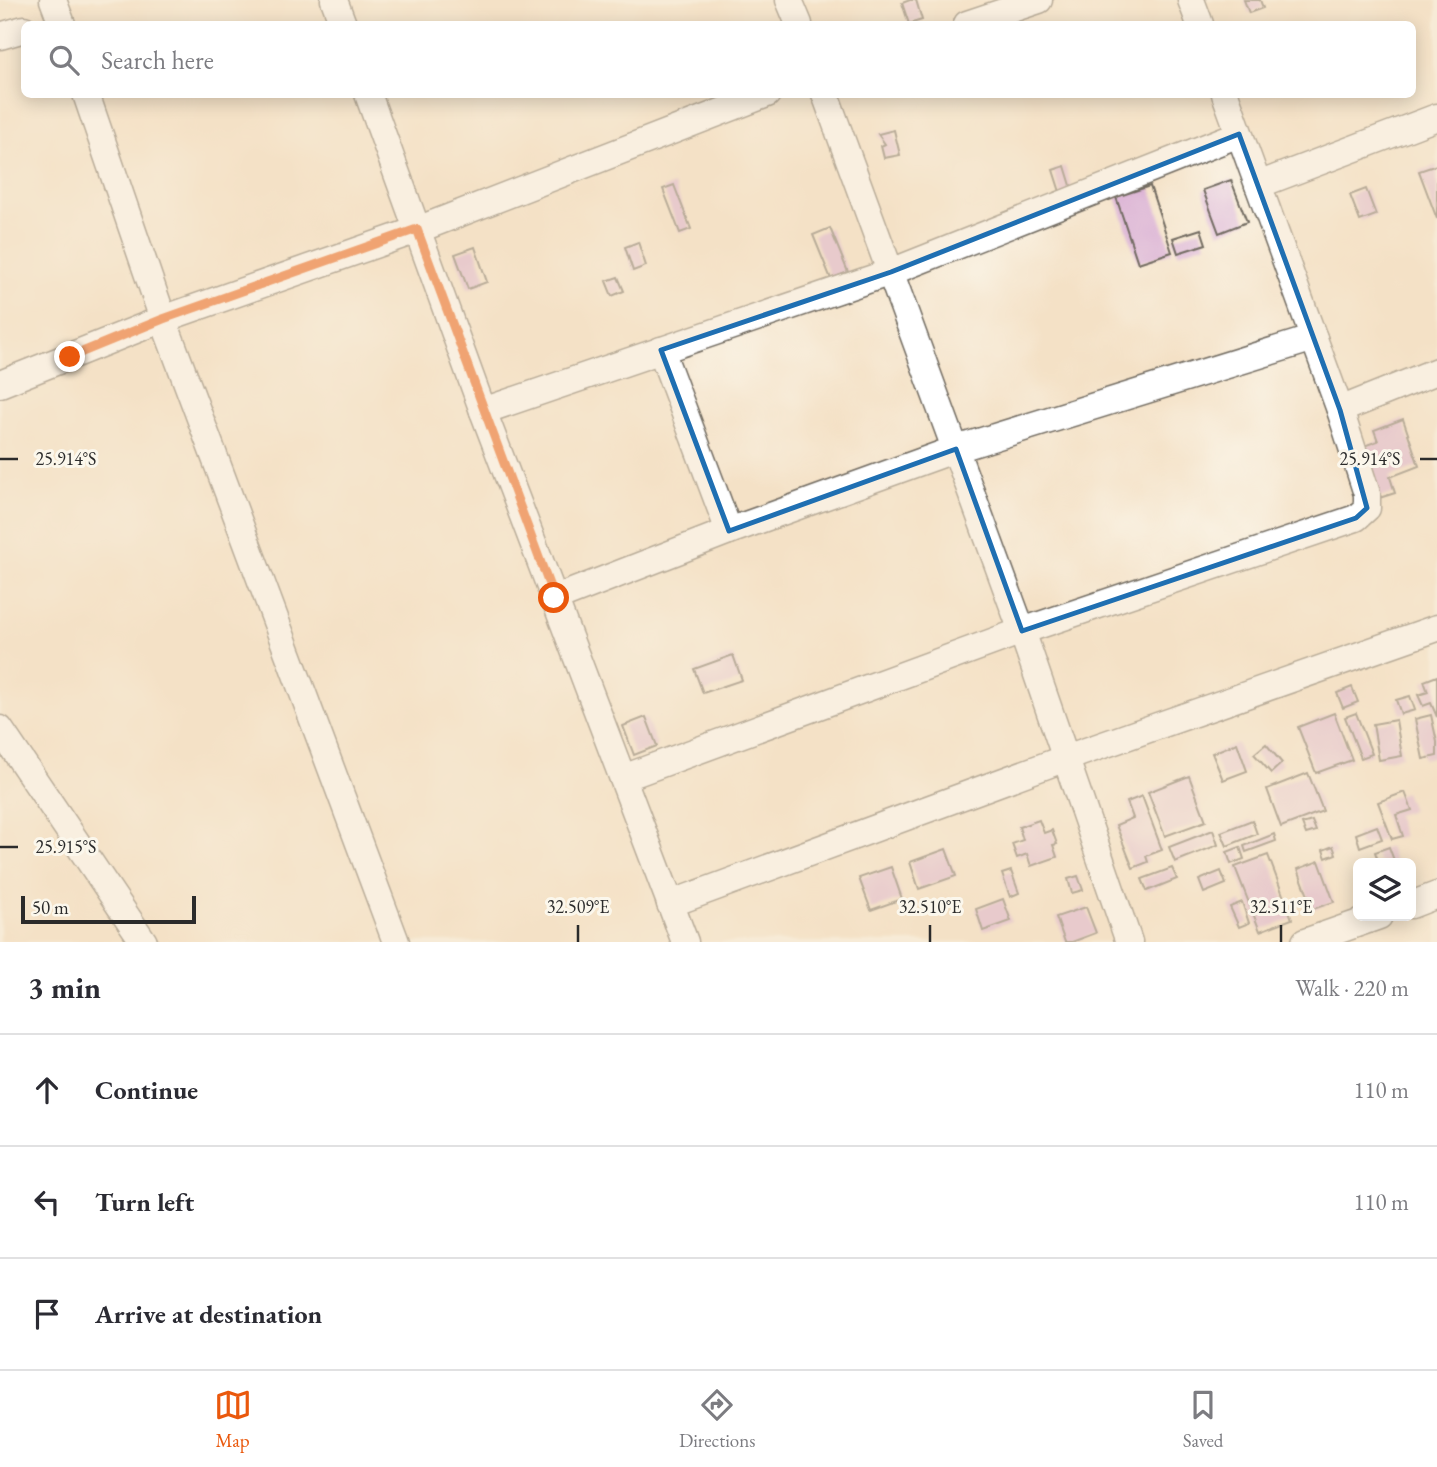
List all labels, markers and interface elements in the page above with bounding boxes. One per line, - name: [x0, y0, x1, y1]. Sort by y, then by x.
- search box: [21, 21, 1416, 98]
- icon: search: [45, 41, 83, 79]
- text: Search here: [101, 43, 214, 77]
- route end: [54, 341, 85, 372]
- text: 25.914°S: [36, 447, 96, 470]
- text: 25.914°S: [1340, 447, 1400, 470]
- route start: [538, 582, 569, 613]
- text: 25.915°S: [36, 835, 96, 858]
- map controls: [1353, 858, 1416, 921]
- button: layers: [1353, 858, 1416, 921]
- scale bar: [21, 893, 196, 925]
- text: 50 m: [32, 895, 69, 920]
- text: 32.509°E: [547, 895, 609, 918]
- text: 32.510°E: [899, 895, 961, 918]
- text: 32.511°E: [1250, 895, 1312, 918]
- text: 3 min: [28, 968, 101, 1007]
- text: Walk · 220 m: [1295, 973, 1409, 1003]
- icon: ahead: [28, 1071, 66, 1109]
- text: Continue: [95, 1073, 198, 1107]
- text: 110 m: [1353, 1075, 1409, 1105]
- icon: left: [28, 1183, 66, 1221]
- text: Turn left: [95, 1185, 194, 1219]
- text: 110 m: [1353, 1187, 1409, 1217]
- icon: arrive: [28, 1295, 66, 1333]
- text: Arrive at destination: [95, 1297, 322, 1331]
- tab: Map: [214, 1386, 252, 1453]
- tab: Directions: [679, 1386, 755, 1453]
- tab: Saved: [1183, 1386, 1223, 1453]

